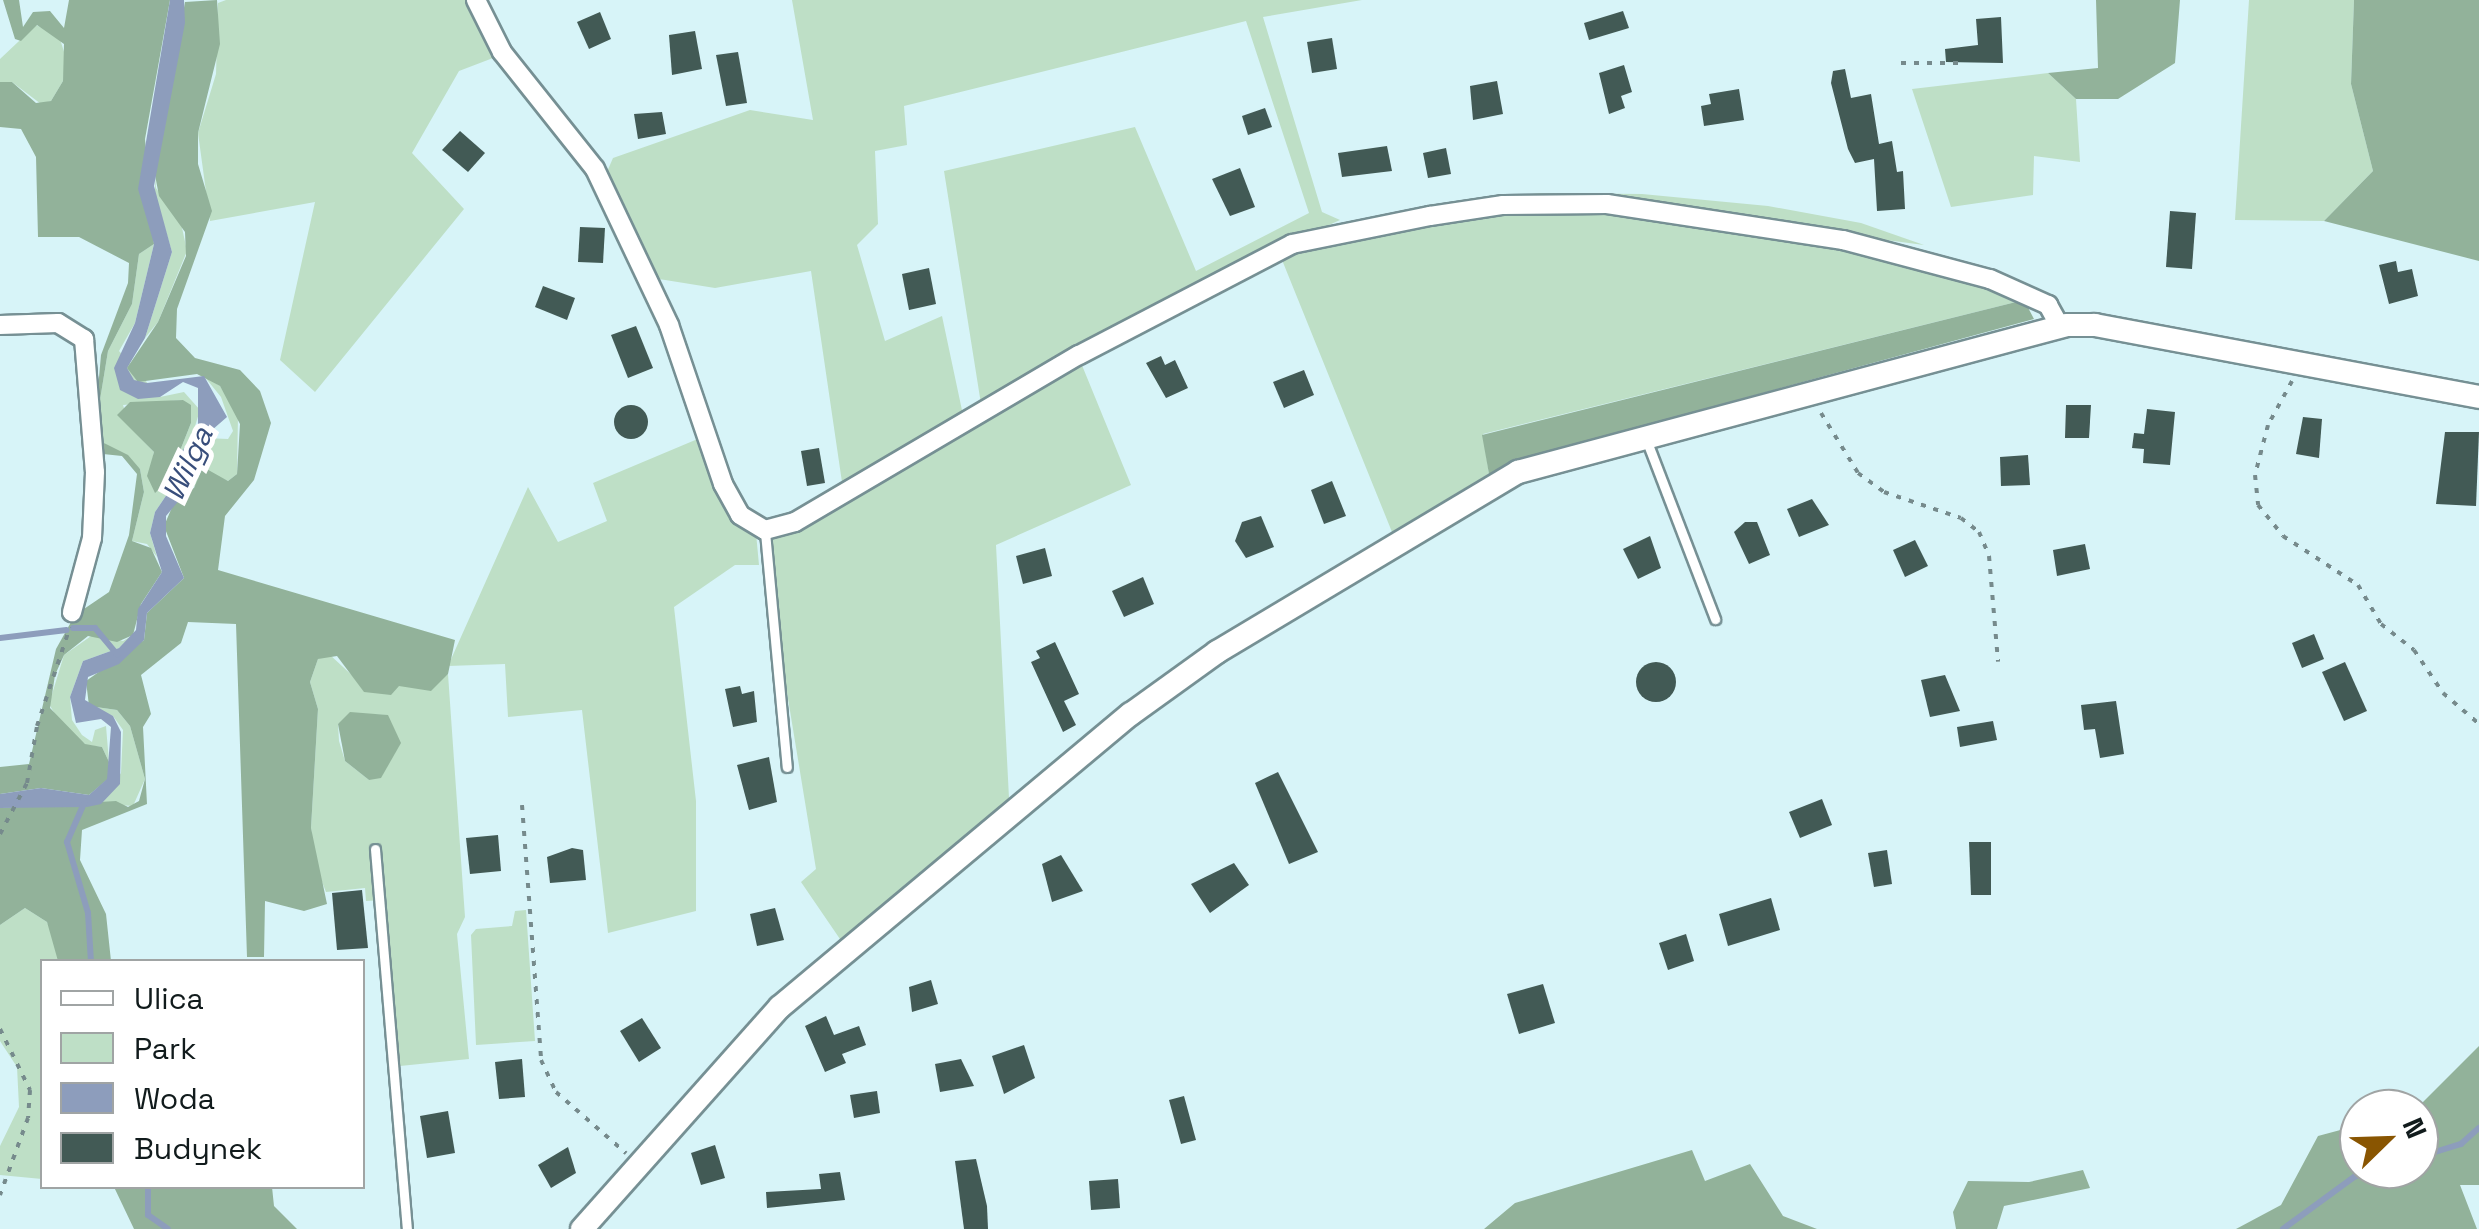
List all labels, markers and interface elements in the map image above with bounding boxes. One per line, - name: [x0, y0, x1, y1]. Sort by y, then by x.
- water label: Wilga: [155, 421, 221, 507]
- legend: [40, 959, 365, 1189]
- text: Ulica: [134, 979, 204, 1018]
- text: Park: [134, 1029, 196, 1068]
- text: Woda: [134, 1079, 215, 1118]
- north arrow: [2339, 1089, 2439, 1189]
- text: N: [2395, 1112, 2435, 1144]
- text: Budynek: [134, 1129, 262, 1168]

